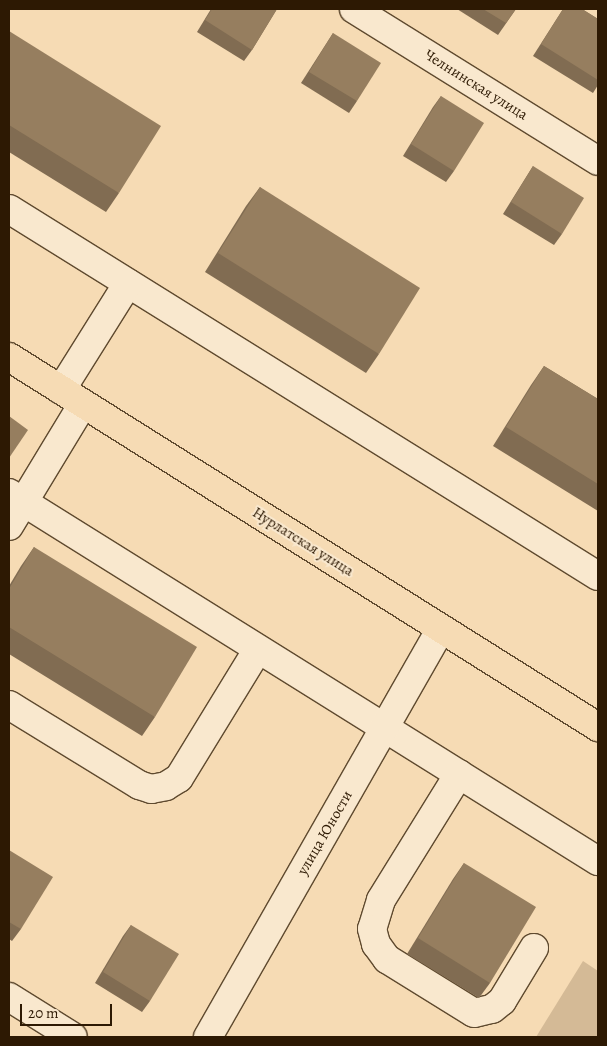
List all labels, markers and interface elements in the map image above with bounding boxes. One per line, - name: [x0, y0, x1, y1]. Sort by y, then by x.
- street label: Челнинская улица: [421, 46, 531, 124]
- street label: Нурлатская улица: [249, 504, 357, 580]
- street label: улица Юности: [294, 788, 356, 878]
- scale bar: [22, 994, 115, 1026]
- text: 20 m: [28, 1003, 59, 1023]

